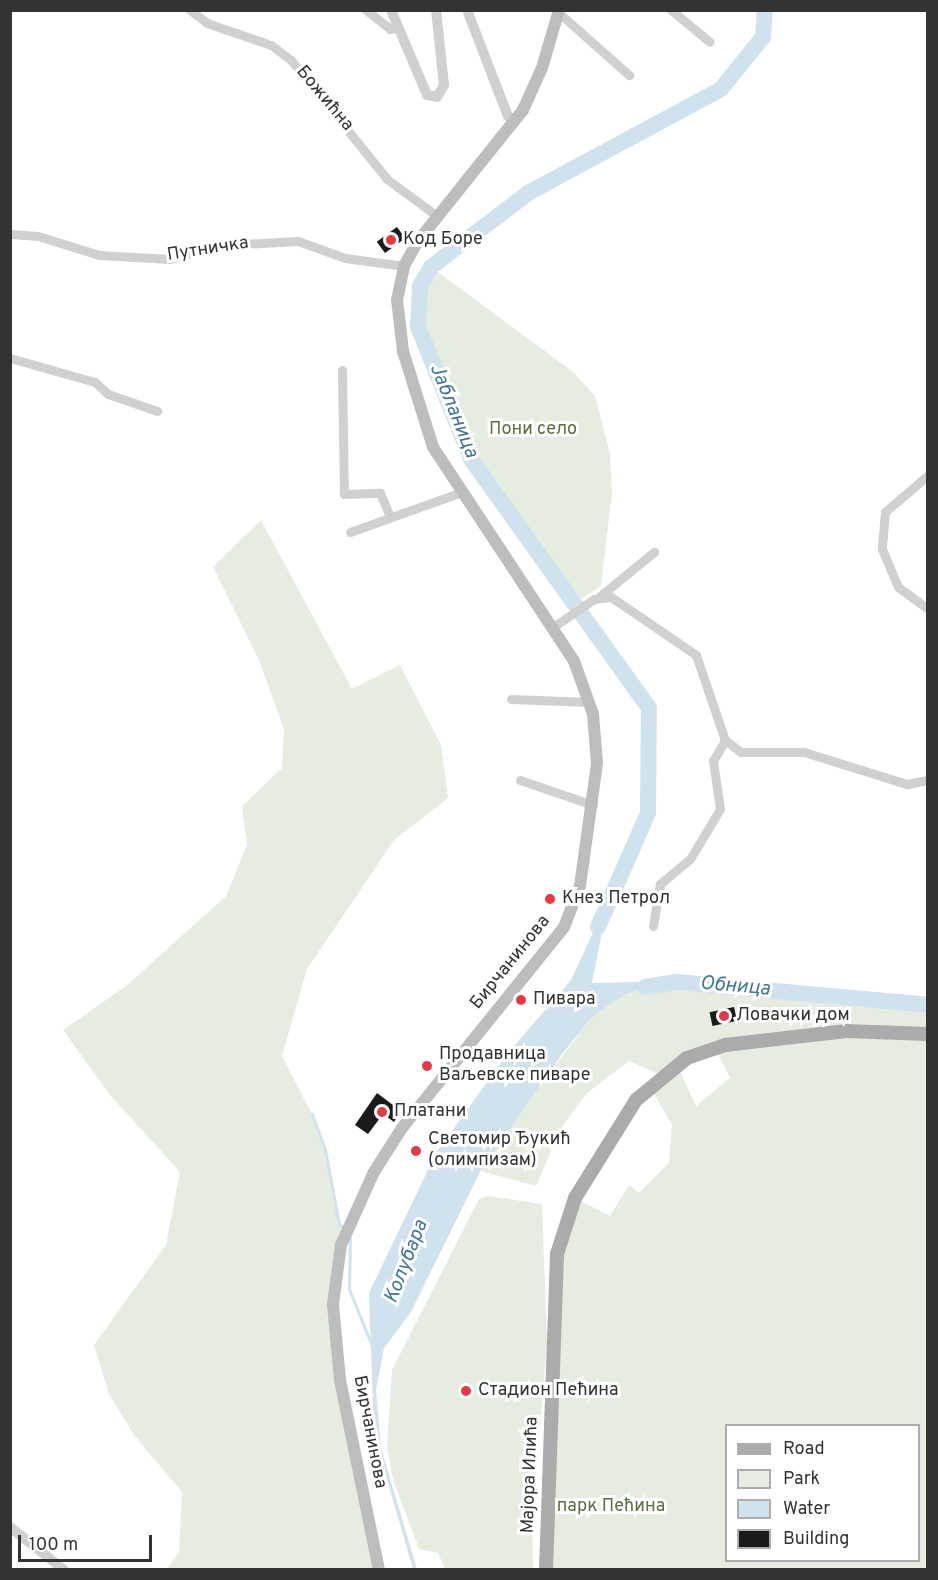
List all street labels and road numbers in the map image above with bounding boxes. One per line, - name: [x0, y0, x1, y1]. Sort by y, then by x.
- street label: Божићна: [290, 62, 358, 136]
- street label: Путничка: [166, 233, 250, 267]
- street label: Бирчанинова: [467, 912, 555, 1014]
- street label: Бирчанинова: [347, 1374, 391, 1490]
- street label: Мајора Илића: [518, 1416, 544, 1534]

